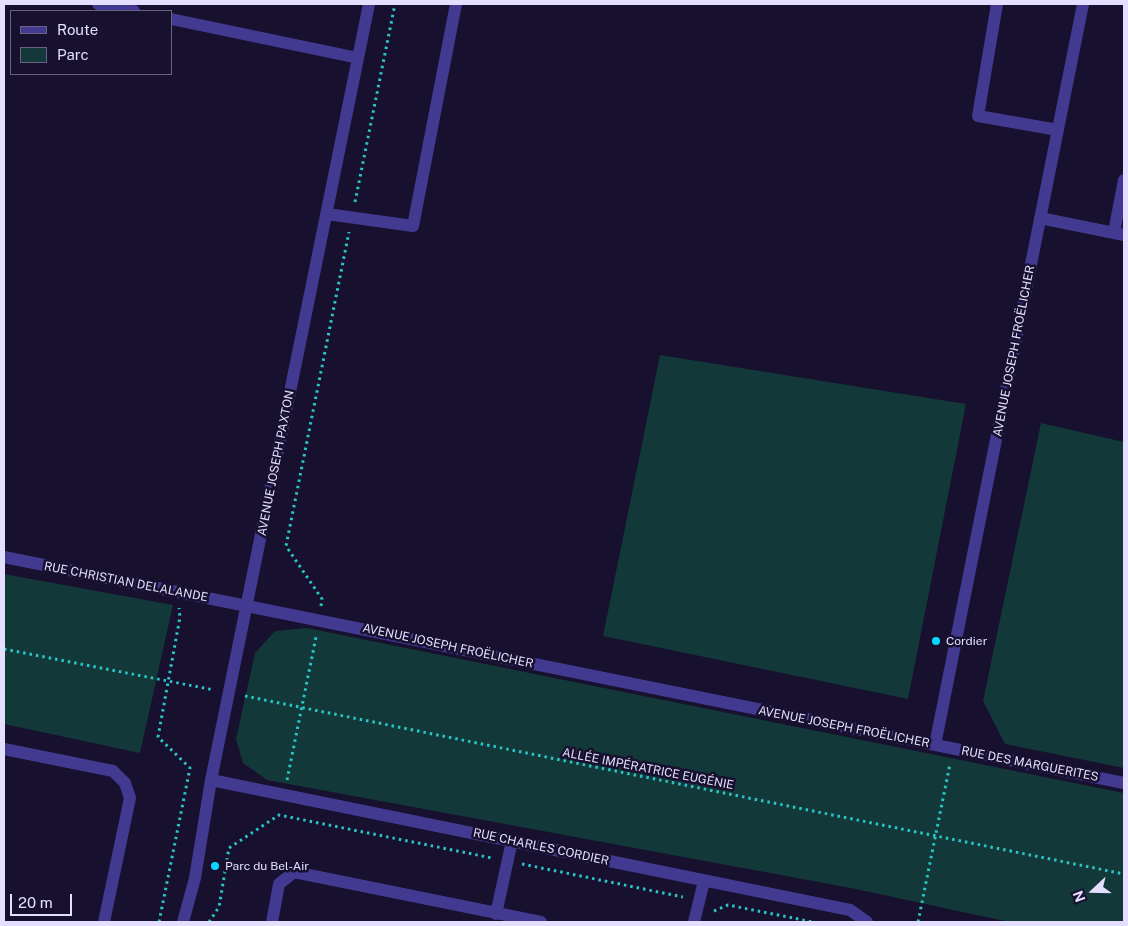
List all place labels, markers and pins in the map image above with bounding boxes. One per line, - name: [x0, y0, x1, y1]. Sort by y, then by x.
- place label: Cordier: [946, 634, 987, 648]
- marker: Cordier: [930, 635, 942, 647]
- place label: Parc du Bel-Air: [225, 859, 309, 873]
- marker: Parc du Bel-Air: [209, 860, 221, 872]

